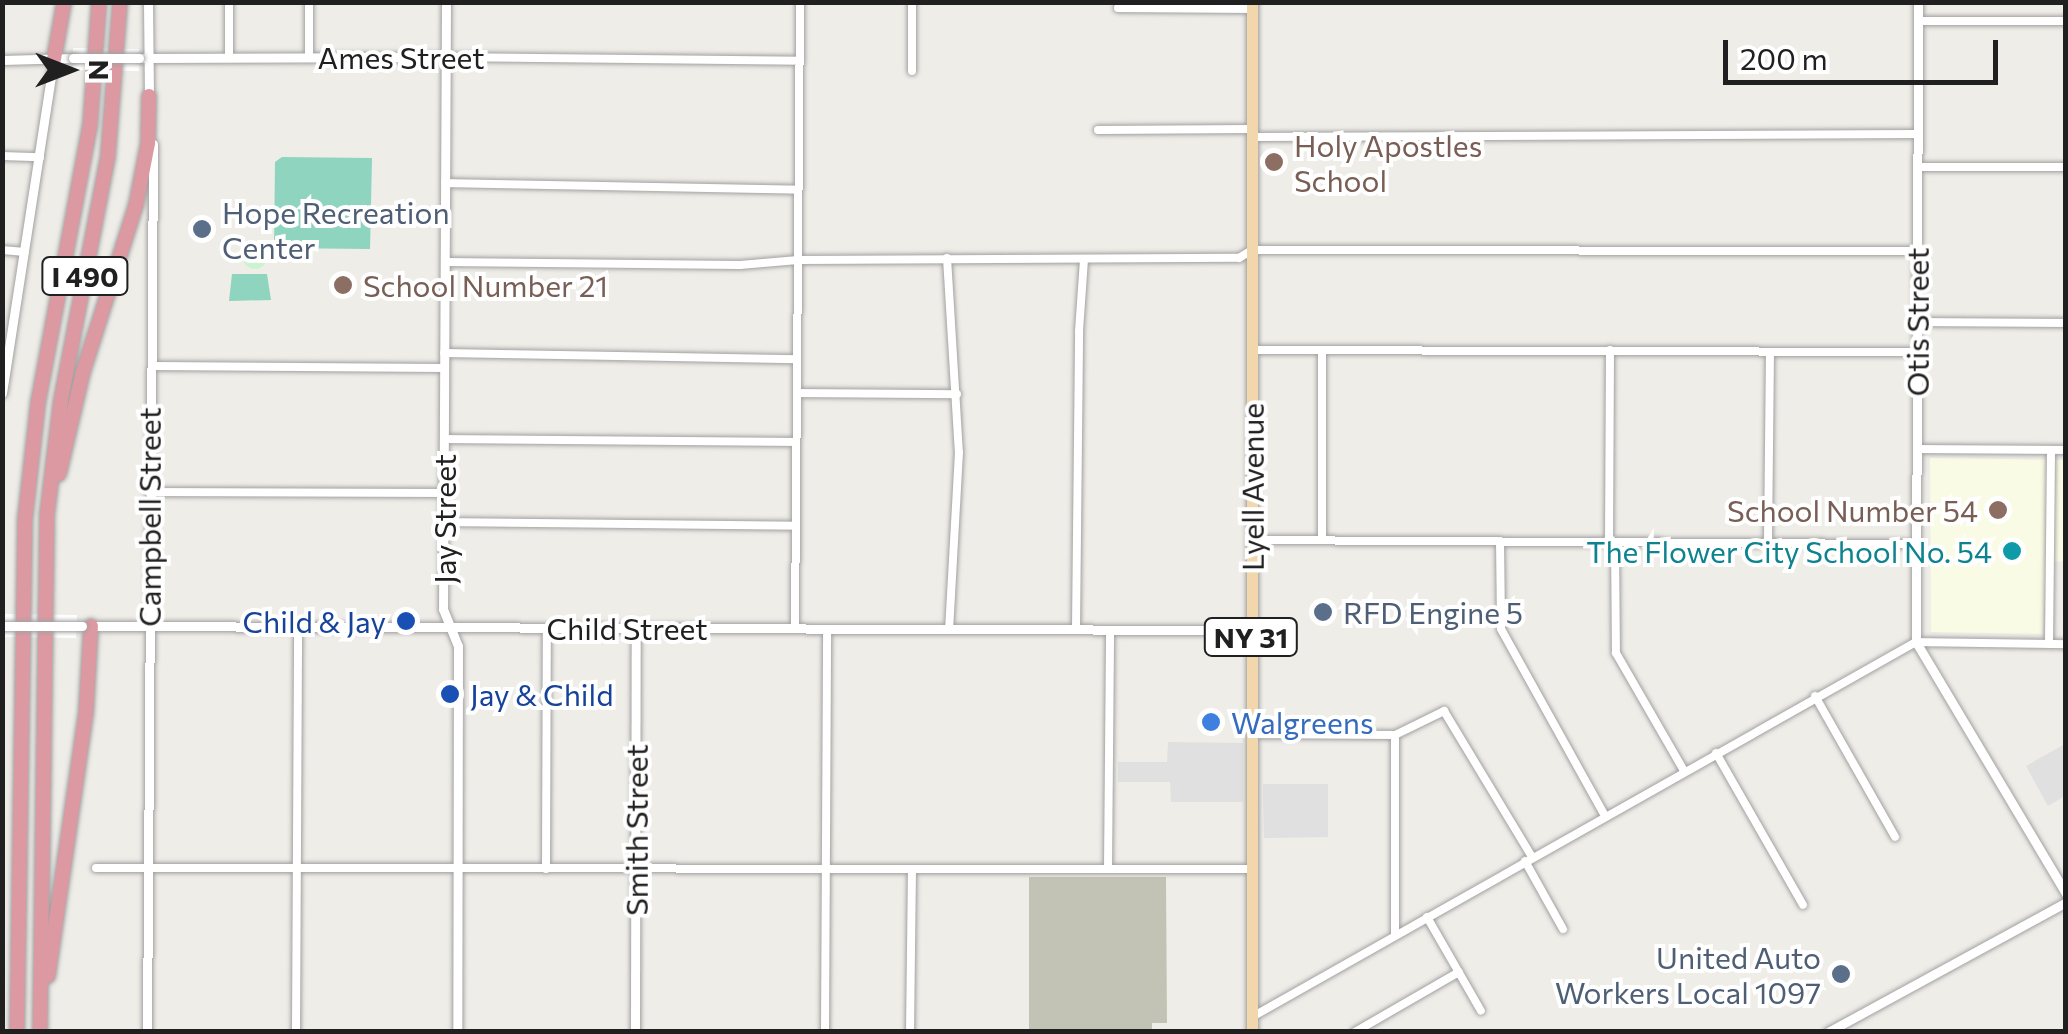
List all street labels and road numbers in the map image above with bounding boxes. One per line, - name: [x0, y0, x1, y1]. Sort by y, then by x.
- street label: Ames Street: [318, 39, 484, 75]
- street label: Otis Street: [1899, 248, 1935, 396]
- road number: I 490: [40, 253, 130, 299]
- street label: Lyell Avenue: [1234, 403, 1270, 571]
- street label: Campbell Street: [131, 407, 167, 627]
- street label: Jay Street: [426, 454, 462, 584]
- street label: Child Street: [547, 610, 707, 646]
- road number: NY 31: [1204, 614, 1298, 660]
- street label: Smith Street: [618, 744, 654, 916]

